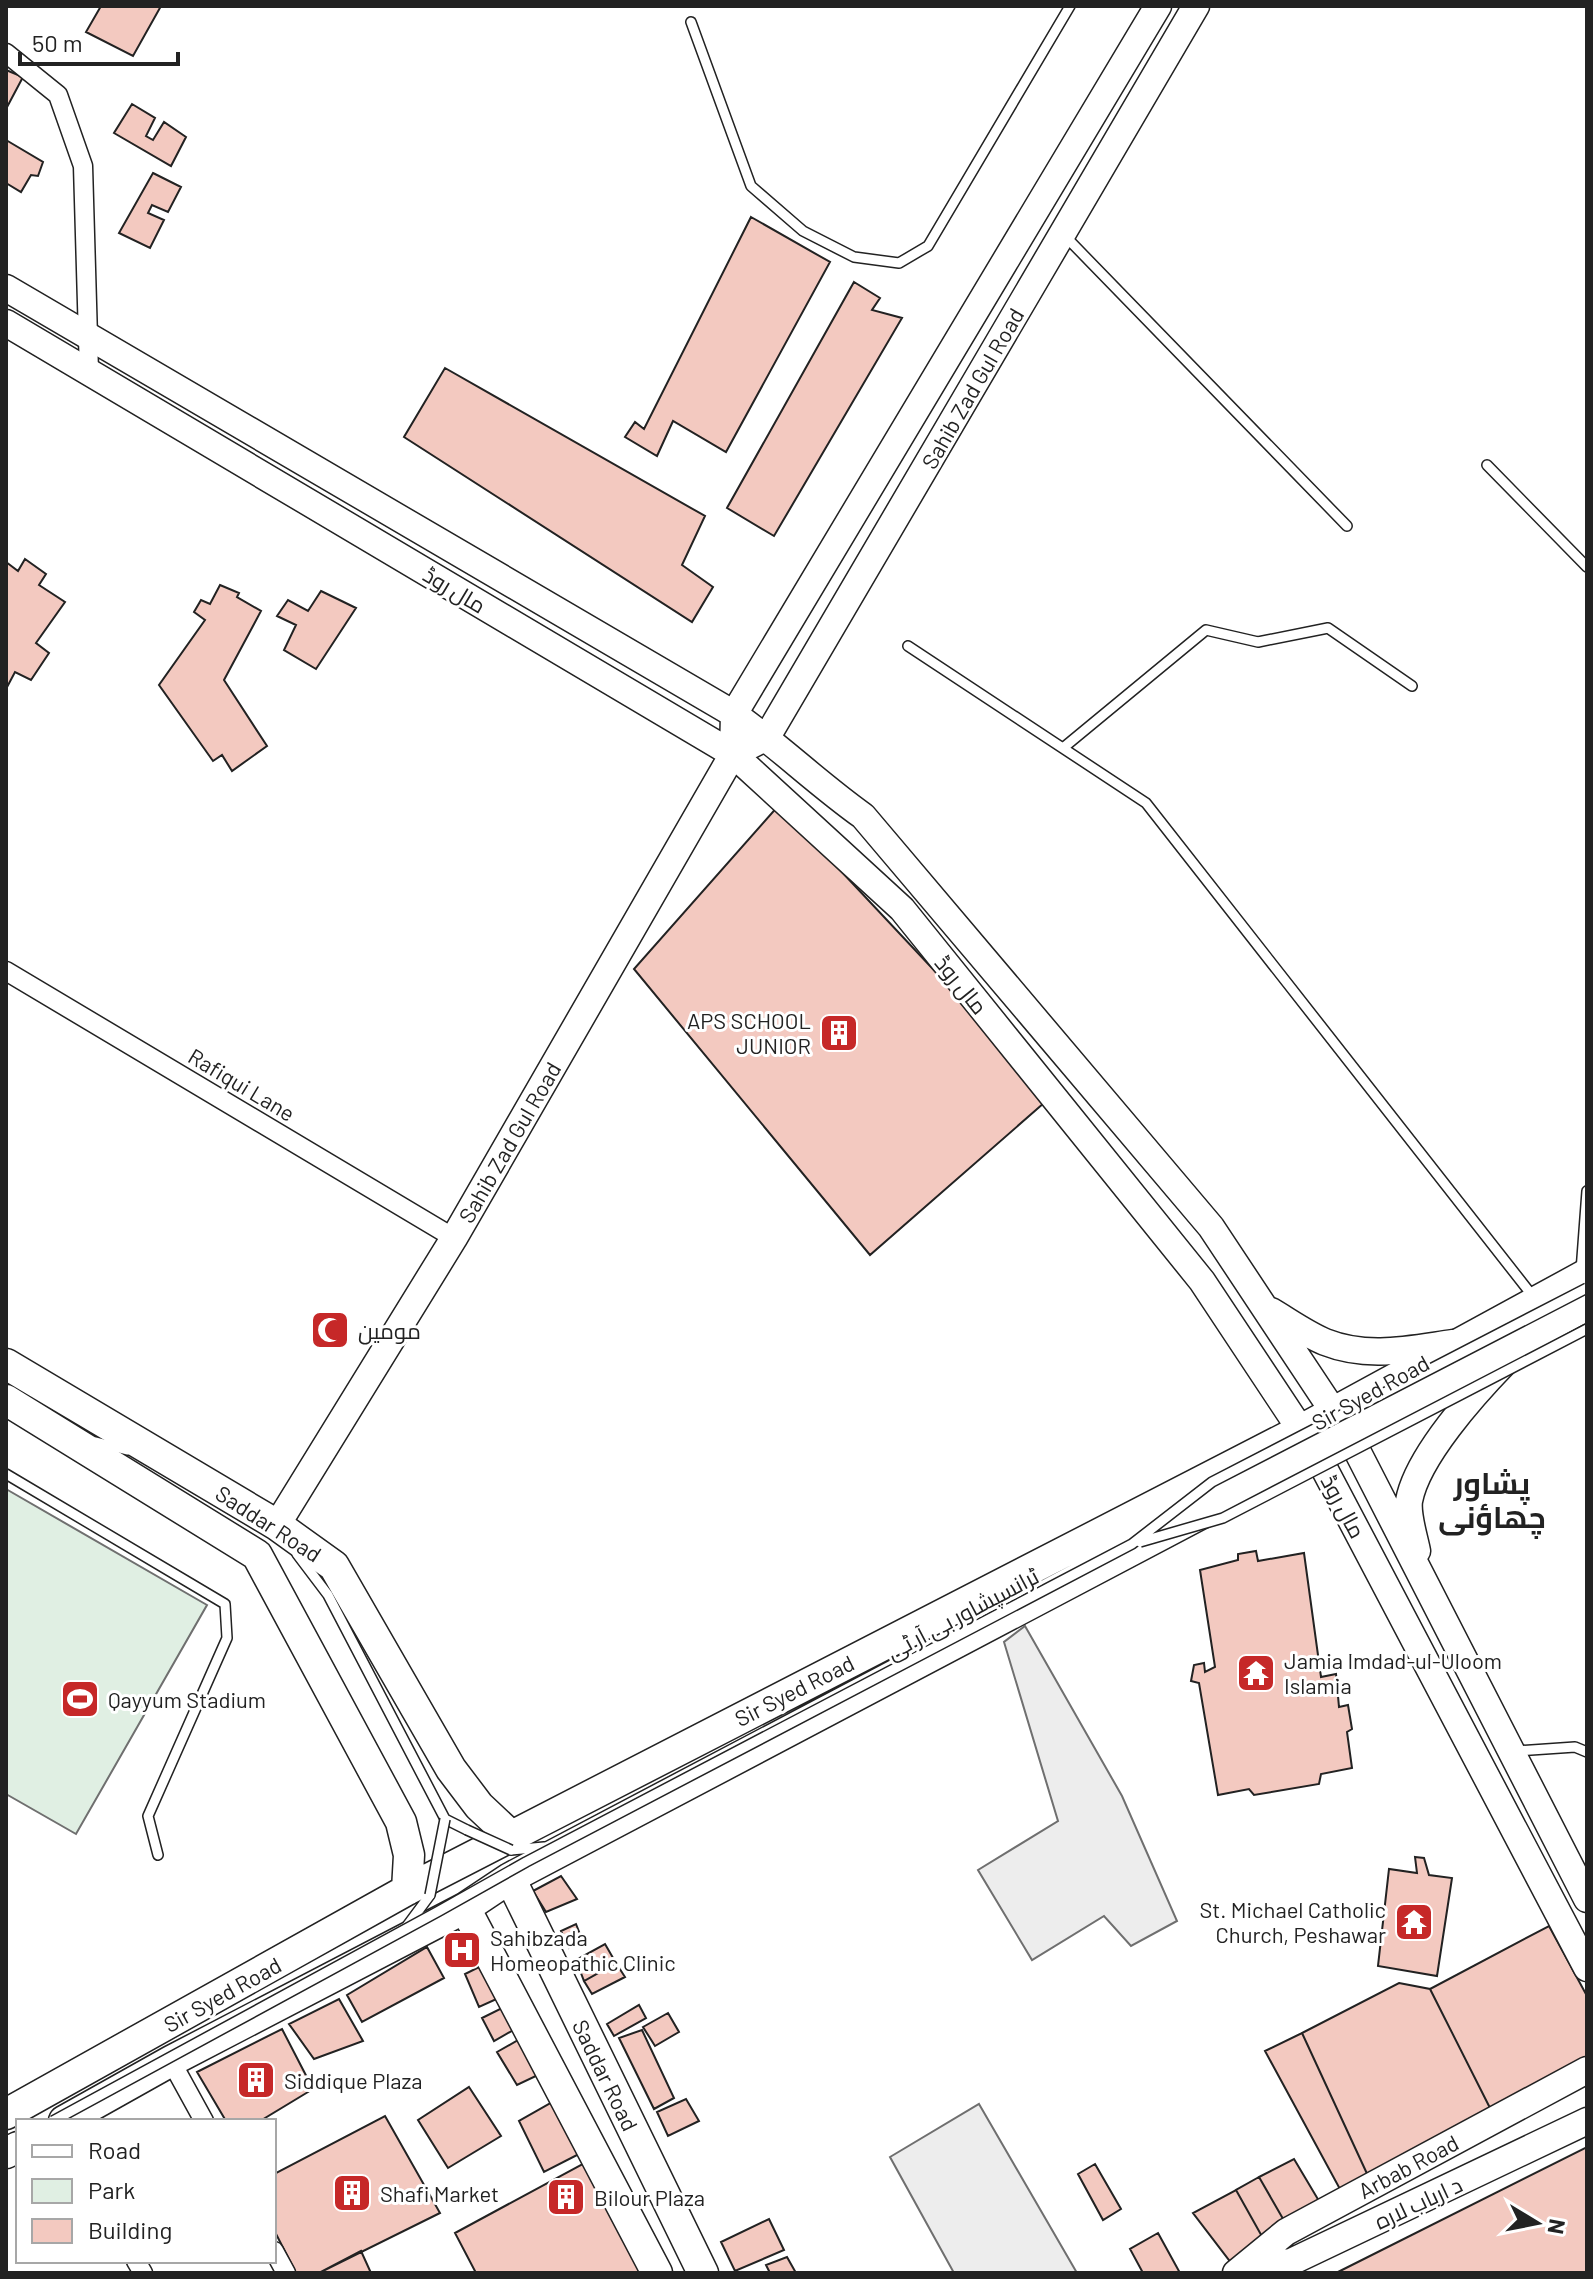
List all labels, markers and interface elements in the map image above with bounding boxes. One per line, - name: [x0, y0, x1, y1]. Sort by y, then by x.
- scale bar: [20, 16, 178, 66]
- text: 50 m: [32, 28, 83, 57]
- street label: Sahib Zad Gul Road: [915, 303, 1029, 473]
- street label: مال روڈ: [419, 560, 491, 619]
- street label: مال روڈ: [930, 949, 994, 1019]
- place label: APS SCHOOL JUNIOR: [687, 1007, 811, 1058]
- building icon: APS SCHOOL JUNIOR: [818, 1012, 860, 1054]
- street label: Rafiqui Lane: [184, 1042, 300, 1126]
- street label: Sahib Zad Gul Road: [452, 1057, 566, 1227]
- mosque icon: مومین: [309, 1309, 351, 1351]
- place label: مومین: [358, 1317, 421, 1345]
- street label: Sir Syed Road: [1307, 1349, 1433, 1435]
- district label: پشاور چھاؤنی: [1438, 1464, 1546, 1539]
- street label: مال روڈ: [1316, 1470, 1371, 1543]
- street label: Saddar Road: [211, 1479, 327, 1567]
- street label: ٹرانسپشاور بی آر ٹی: [882, 1562, 1043, 1666]
- place label: Jamia Imdad-ul-Uloom Islamia: [1284, 1647, 1502, 1698]
- street label: Sir Syed Road: [730, 1649, 858, 1731]
- temple icon: Jamia Imdad-ul-Uloom Islamia: [1235, 1652, 1277, 1694]
- sports icon: Qayyum Stadium: [59, 1678, 101, 1720]
- place label: Qayyum Stadium: [108, 1686, 266, 1712]
- place label: St. Michael Catholic Church, Peshawar: [1199, 1896, 1386, 1947]
- temple icon: St. Michael Catholic Church, Peshawar: [1393, 1901, 1435, 1943]
- place label: Sahibzada Homeopathic Clinic: [490, 1924, 676, 1975]
- hospital icon: Sahibzada Homeopathic Clinic: [441, 1929, 483, 1971]
- street label: Sir Syed Road: [159, 1951, 285, 2037]
- street label: Saddar Road: [568, 2015, 644, 2135]
- building icon: Siddique Plaza: [235, 2059, 277, 2101]
- place label: Siddique Plaza: [284, 2067, 423, 2093]
- legend: [16, 2119, 276, 2263]
- street label: Arbab Road: [1353, 2129, 1463, 2203]
- text: Road: [88, 2135, 141, 2164]
- street label: د ارباب لاره: [1370, 2170, 1466, 2234]
- building icon: Shafi Market: [331, 2172, 373, 2214]
- text: Park: [88, 2175, 135, 2204]
- building icon: Bilour Plaza: [545, 2176, 587, 2218]
- place label: Shafi Market: [380, 2180, 499, 2206]
- north arrow: [1497, 2183, 1577, 2263]
- place label: Bilour Plaza: [594, 2184, 705, 2210]
- text: Building: [88, 2215, 172, 2244]
- text: N: [1544, 2217, 1572, 2236]

